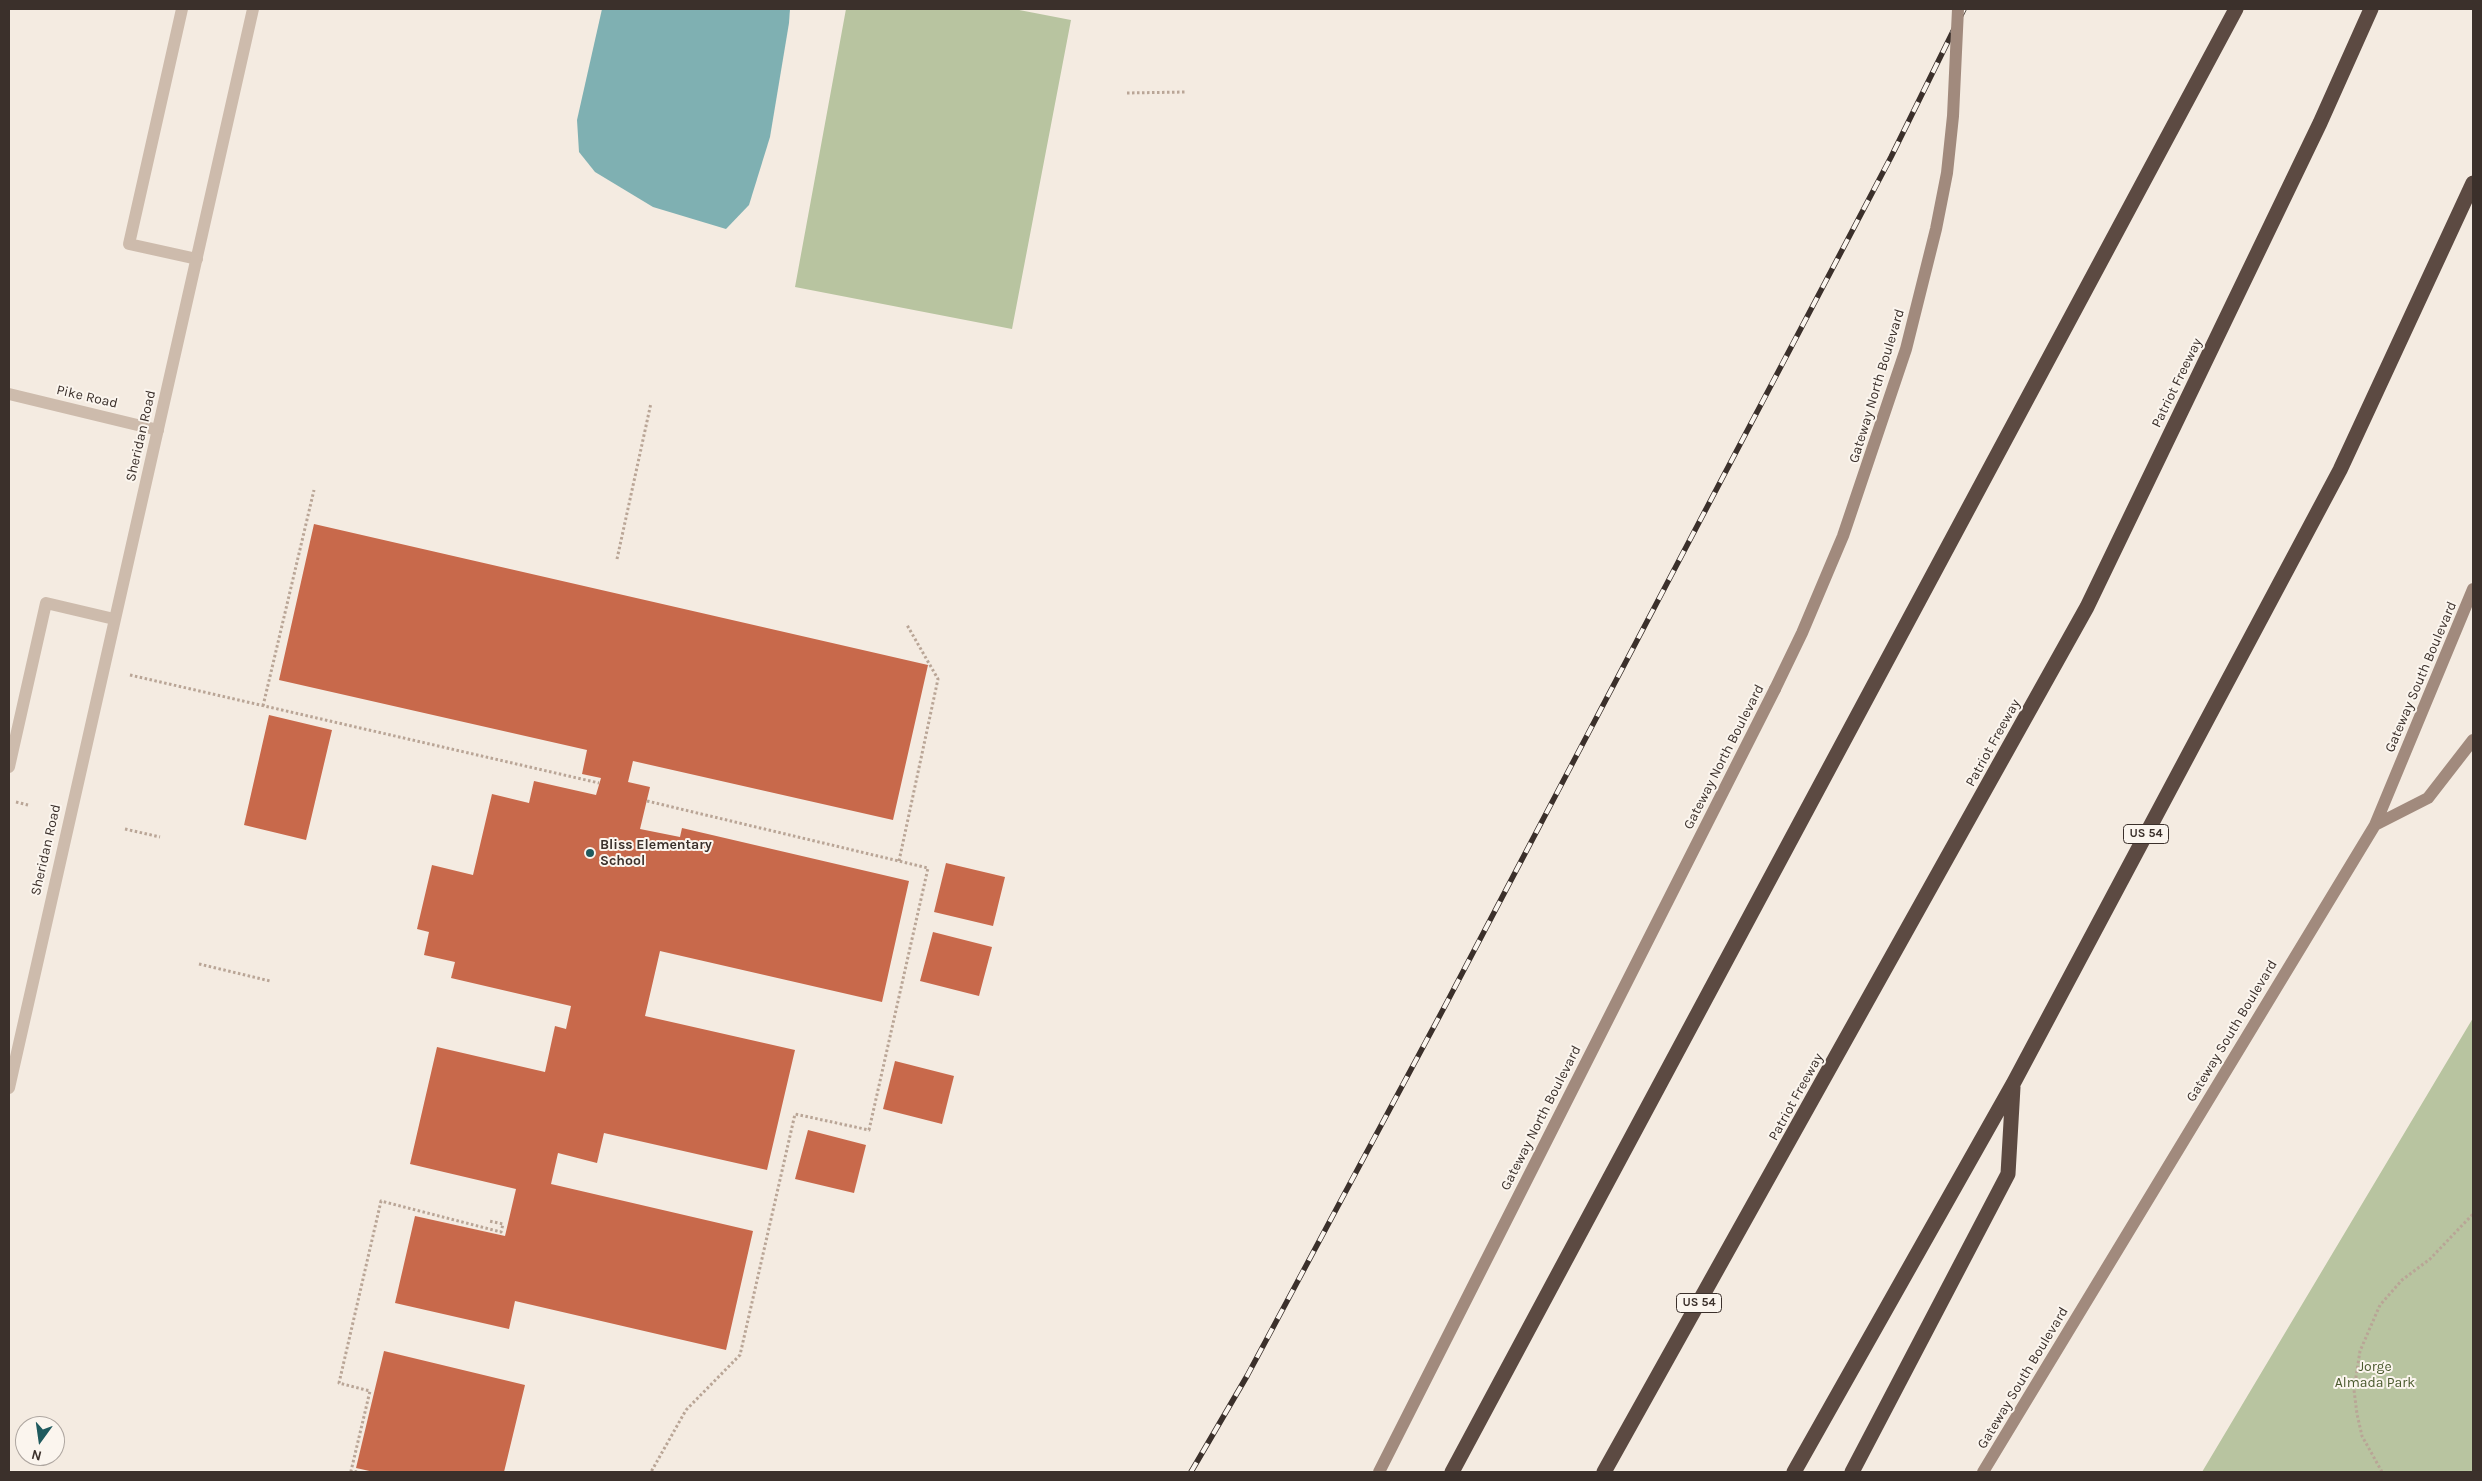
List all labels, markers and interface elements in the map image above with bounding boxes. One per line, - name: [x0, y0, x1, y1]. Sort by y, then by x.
- street label: Gateway North Boulevard: [1846, 307, 1908, 465]
- street label: Patriot Freeway: [2148, 336, 2206, 430]
- street label: Pike Road: [55, 382, 119, 412]
- street label: Sheridan Road: [122, 389, 160, 483]
- street label: Gateway South Boulevard: [2382, 599, 2460, 755]
- street label: Gateway North Boulevard: [1680, 682, 1768, 832]
- street label: Patriot Freeway: [1962, 696, 2024, 790]
- street label: Sheridan Road: [27, 803, 65, 897]
- road number: US 54: [2124, 824, 2168, 844]
- place label: Bliss Elementary School: [600, 837, 712, 870]
- marker: Bliss Elementary School: [584, 847, 596, 859]
- street label: Gateway South Boulevard: [2183, 957, 2281, 1105]
- street label: Gateway North Boulevard: [1497, 1043, 1585, 1193]
- street label: Patriot Freeway: [1765, 1050, 1827, 1144]
- road number: US 54: [1676, 1294, 1722, 1312]
- street label: Gateway South Boulevard: [1974, 1304, 2072, 1452]
- park label: Jorge Almada Park: [2335, 1359, 2415, 1391]
- north arrow: [15, 1416, 65, 1466]
- text: N: [30, 1446, 43, 1465]

